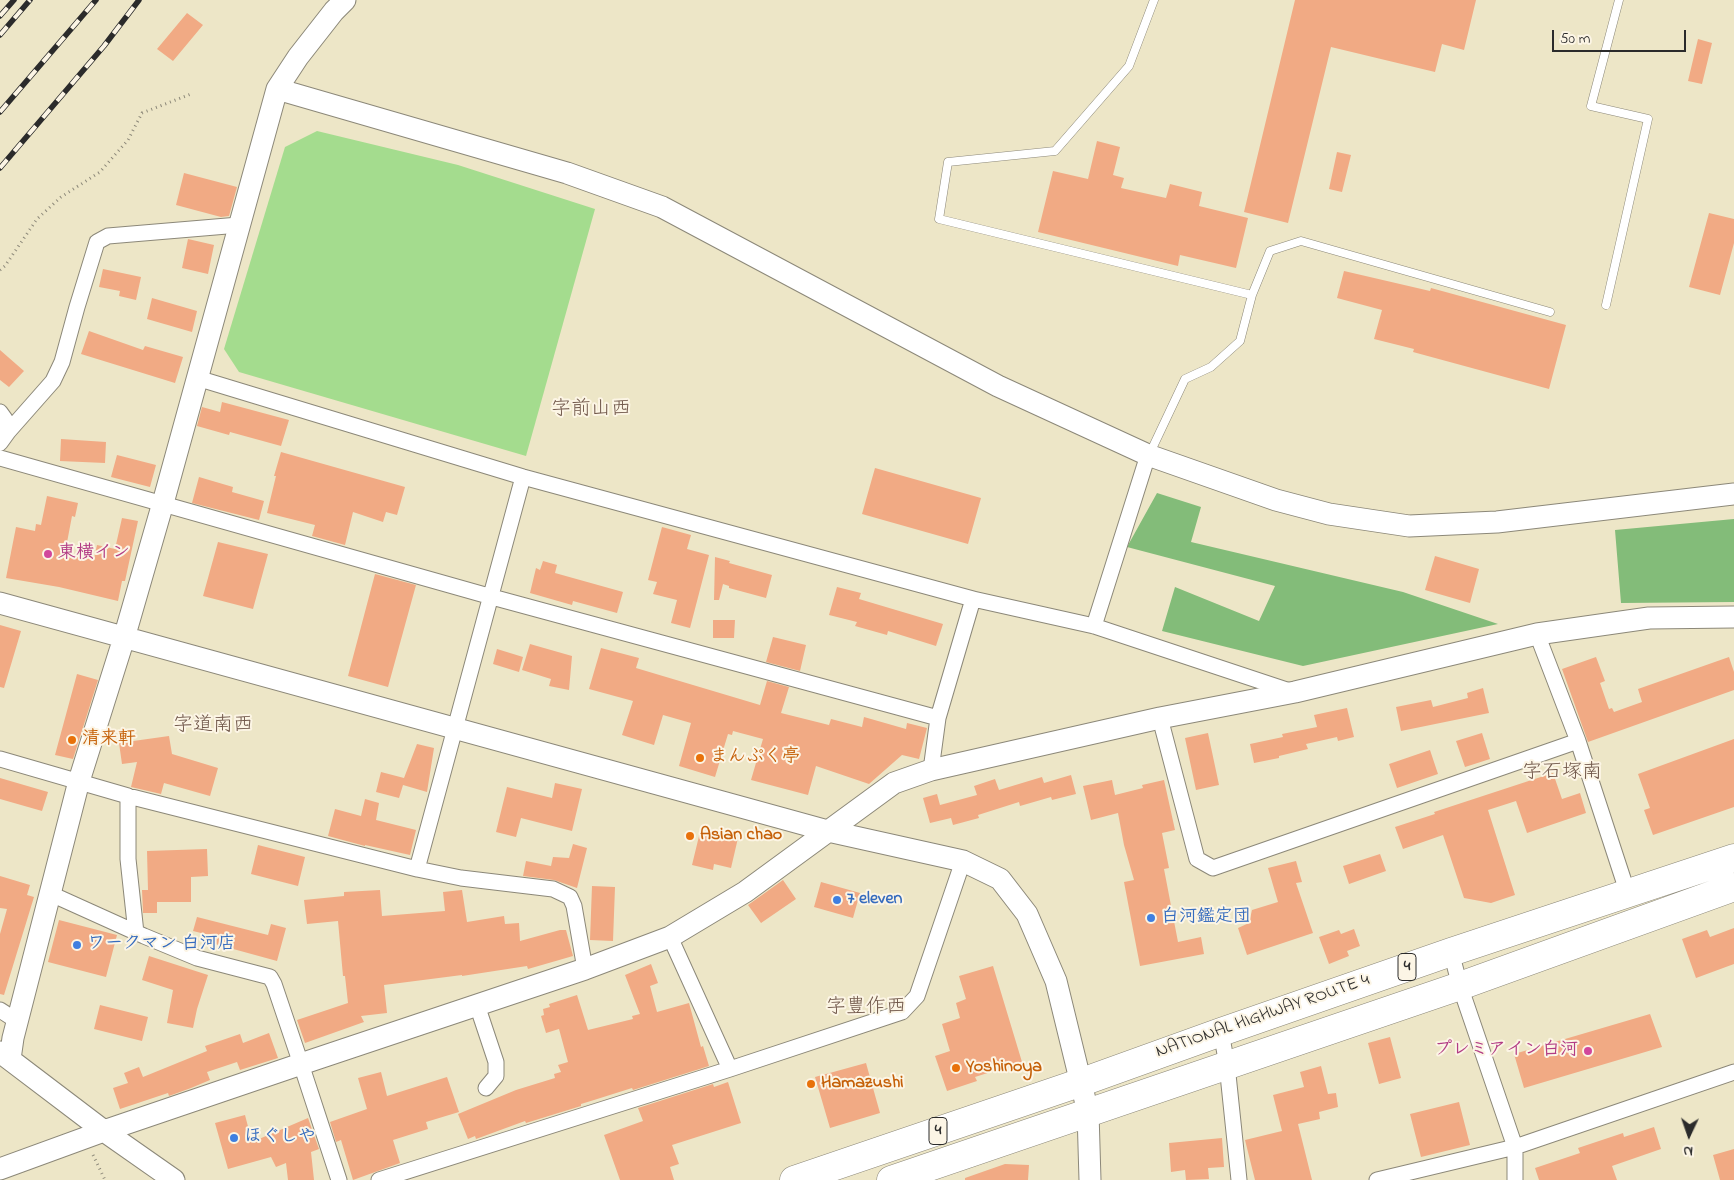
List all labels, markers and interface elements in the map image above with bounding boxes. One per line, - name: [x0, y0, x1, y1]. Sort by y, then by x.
- scale bar: [1554, 20, 1688, 52]
- text: 50 m: [1560, 28, 1590, 50]
- district label: 字前山西: [551, 399, 631, 423]
- place label: 東横イン: [58, 543, 130, 565]
- marker: 東横イン: [42, 548, 54, 560]
- district label: 字道南西: [173, 715, 253, 739]
- place label: 清来軒: [82, 729, 136, 751]
- marker: 清来軒: [66, 734, 78, 746]
- place label: まんぷく亭: [710, 747, 800, 769]
- marker: まんぷく亭: [694, 752, 706, 764]
- district label: 字石塚南: [1522, 762, 1602, 786]
- place label: Asian chao: [700, 825, 782, 847]
- marker: Asian chao: [684, 830, 696, 842]
- place label: 7 eleven: [847, 889, 902, 911]
- marker: 7 eleven: [831, 894, 843, 906]
- place label: 白河鑑定団: [1161, 907, 1251, 929]
- marker: 白河鑑定団: [1145, 912, 1157, 924]
- place label: ワークマン 白河店: [87, 934, 235, 956]
- marker: ワークマン 白河店: [71, 939, 83, 951]
- road number: 4: [1398, 954, 1416, 980]
- street label: NATIONAL HIGHWAY ROUTE 4: [1153, 970, 1373, 1064]
- district label: 字豊作西: [826, 997, 906, 1021]
- place label: プレミアイン白河: [1434, 1040, 1578, 1062]
- marker: プレミアイン白河: [1582, 1045, 1594, 1057]
- place label: Yoshinoya: [966, 1057, 1042, 1079]
- marker: Yoshinoya: [950, 1062, 962, 1074]
- place label: Hamazushi: [821, 1073, 904, 1095]
- marker: Hamazushi: [805, 1078, 817, 1090]
- north arrow: [1664, 1110, 1714, 1160]
- road number: 4: [929, 1118, 947, 1144]
- place label: ほぐしや: [244, 1127, 316, 1149]
- marker: ほぐしや: [228, 1132, 240, 1144]
- text: N: [1683, 1140, 1693, 1161]

